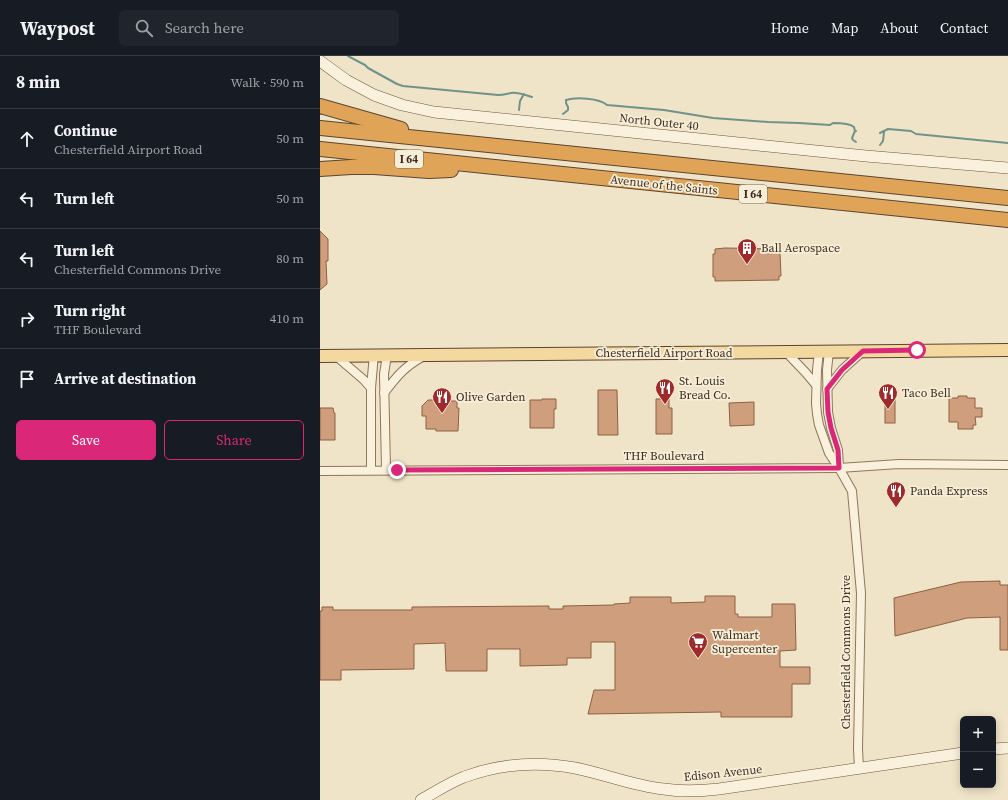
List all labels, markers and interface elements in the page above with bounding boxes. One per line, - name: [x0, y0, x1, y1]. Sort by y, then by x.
- search box: [119, 10, 399, 46]
- text: Waypost: [20, 15, 95, 41]
- icon: search: [133, 17, 155, 39]
- text: Search here: [165, 17, 244, 38]
- text: Home: [771, 18, 809, 38]
- text: Map: [831, 18, 858, 38]
- text: About: [880, 18, 918, 38]
- text: Contact: [940, 18, 988, 38]
- text: 8 min: [16, 70, 60, 94]
- text: Walk · 590 m: [231, 74, 304, 91]
- street label: North Outer 40: [618, 110, 700, 134]
- text: Continue: [54, 120, 117, 141]
- icon: ahead: [16, 128, 38, 150]
- text: 50 m: [276, 130, 304, 147]
- text: Chesterfield Airport Road: [54, 141, 203, 158]
- road number: I 64: [395, 150, 423, 168]
- street label: Avenue of the Saints: [609, 171, 719, 199]
- road number: I 64: [739, 185, 767, 203]
- icon: left: [16, 188, 38, 210]
- text: Turn left: [54, 188, 114, 209]
- text: 50 m: [276, 190, 304, 207]
- building icon: Ball Aerospace: [736, 237, 758, 265]
- text: Turn left: [54, 240, 114, 261]
- place label: Ball Aerospace: [761, 240, 840, 256]
- icon: left: [16, 248, 38, 270]
- text: 80 m: [276, 250, 304, 267]
- text: Chesterfield Commons Drive: [54, 261, 221, 278]
- text: Turn right: [54, 300, 126, 321]
- icon: right: [16, 308, 38, 330]
- text: 410 m: [270, 310, 304, 327]
- text: THF Boulevard: [54, 321, 141, 338]
- route start: [908, 341, 926, 359]
- street label: Chesterfield Airport Road: [595, 345, 733, 361]
- icon: arrive: [16, 368, 38, 390]
- text: Arrive at destination: [54, 368, 196, 389]
- place label: St. Louis Bread Co.: [679, 373, 731, 403]
- restaurant icon: St. Louis Bread Co.: [654, 377, 676, 405]
- restaurant icon: Taco Bell: [877, 382, 899, 410]
- place label: Taco Bell: [902, 385, 951, 401]
- restaurant icon: Olive Garden: [431, 386, 453, 414]
- place label: Olive Garden: [456, 389, 526, 405]
- button: Save: [16, 420, 156, 460]
- button: Share: [164, 420, 304, 460]
- street label: THF Boulevard: [624, 448, 705, 464]
- route end: [388, 461, 406, 479]
- restaurant icon: Panda Express: [885, 480, 907, 508]
- place label: Panda Express: [910, 483, 988, 499]
- street label: Chesterfield Commons Drive: [838, 575, 854, 729]
- place label: Walmart Supercenter: [712, 627, 777, 657]
- supermarket icon: Walmart Supercenter: [687, 631, 709, 659]
- map controls: [960, 716, 996, 788]
- button: +: [960, 716, 996, 752]
- button: −: [960, 752, 996, 788]
- street label: Edison Avenue: [683, 761, 763, 785]

